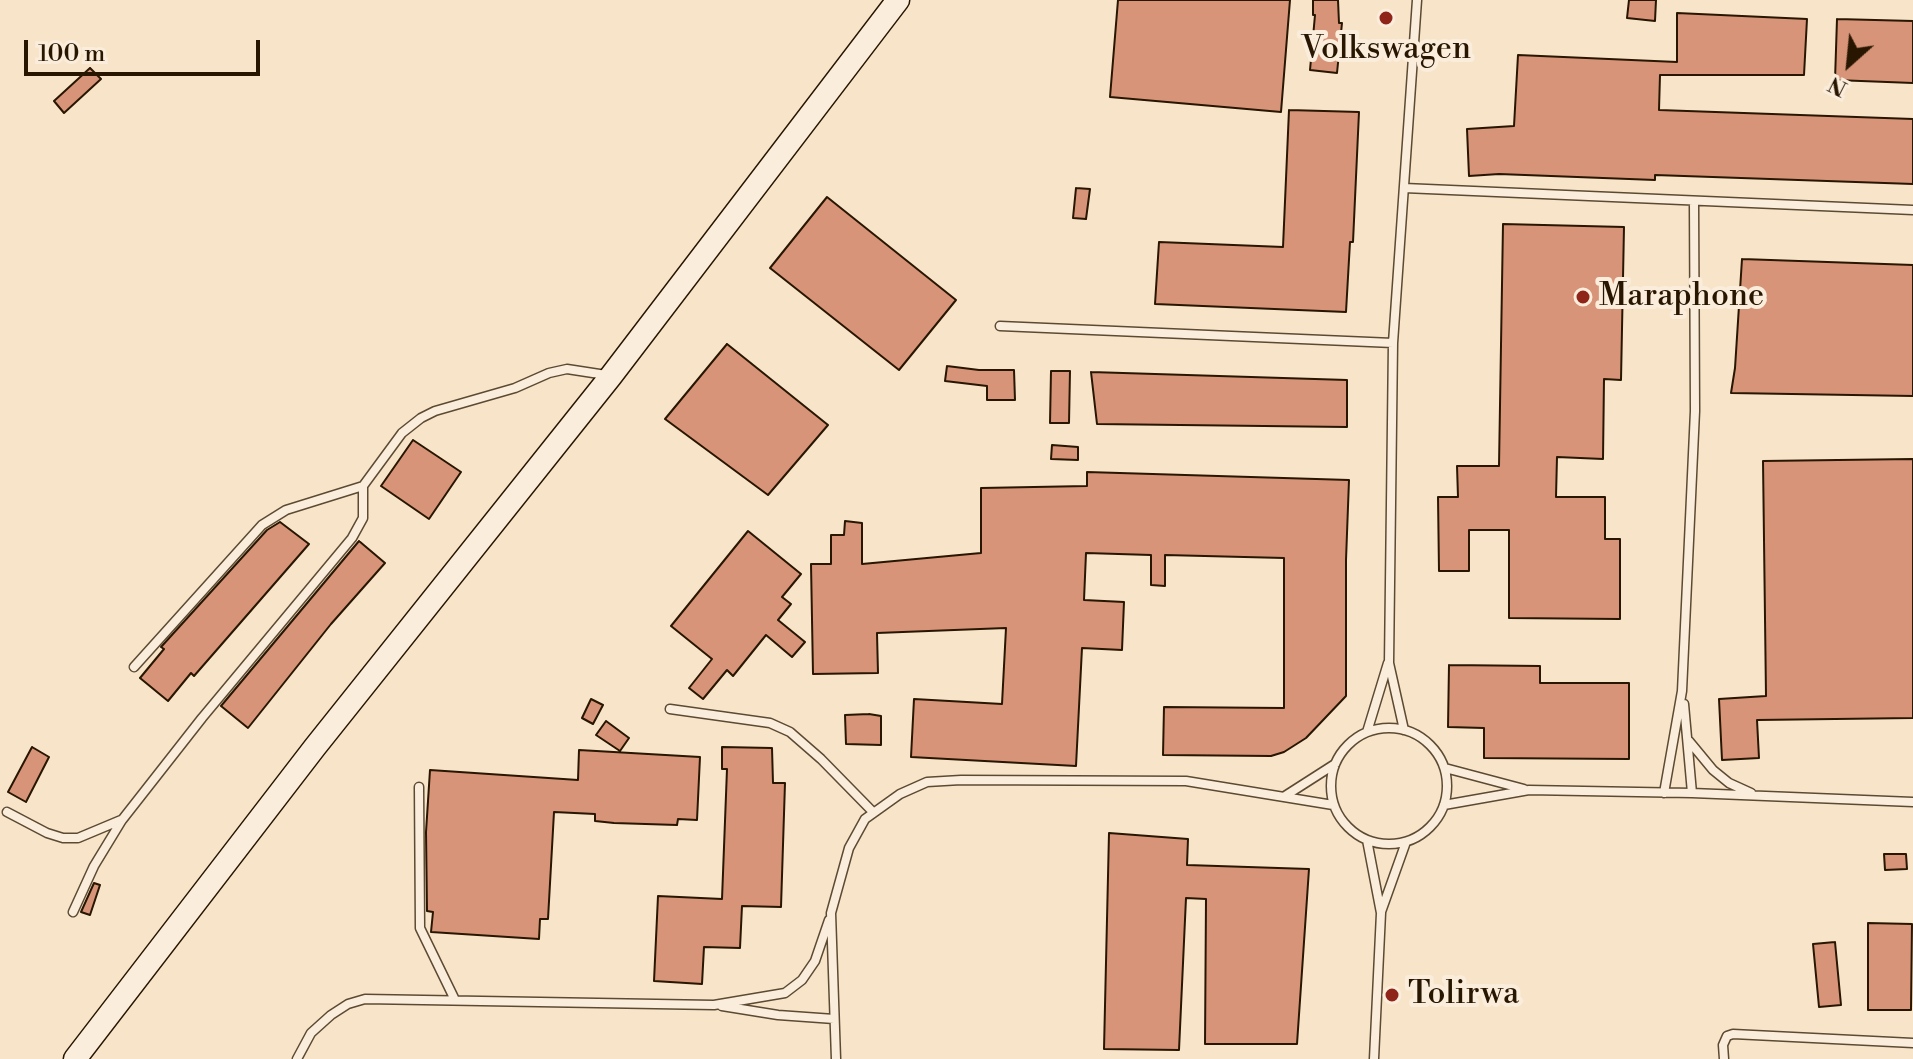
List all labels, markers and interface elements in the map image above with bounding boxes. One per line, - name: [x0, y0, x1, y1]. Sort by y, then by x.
- marker: Volkswagen: [1377, 9, 1395, 27]
- scale bar: [28, 24, 264, 74]
- north arrow: [1809, 24, 1889, 104]
- place label: Volkswagen: [1301, 31, 1471, 69]
- text: 100 m: [38, 39, 105, 69]
- text: N: [1824, 70, 1852, 102]
- place label: Maraphone: [1599, 278, 1764, 316]
- marker: Maraphone: [1574, 288, 1592, 306]
- place label: Tolirwa: [1408, 976, 1519, 1014]
- marker: Tolirwa: [1383, 986, 1401, 1004]

